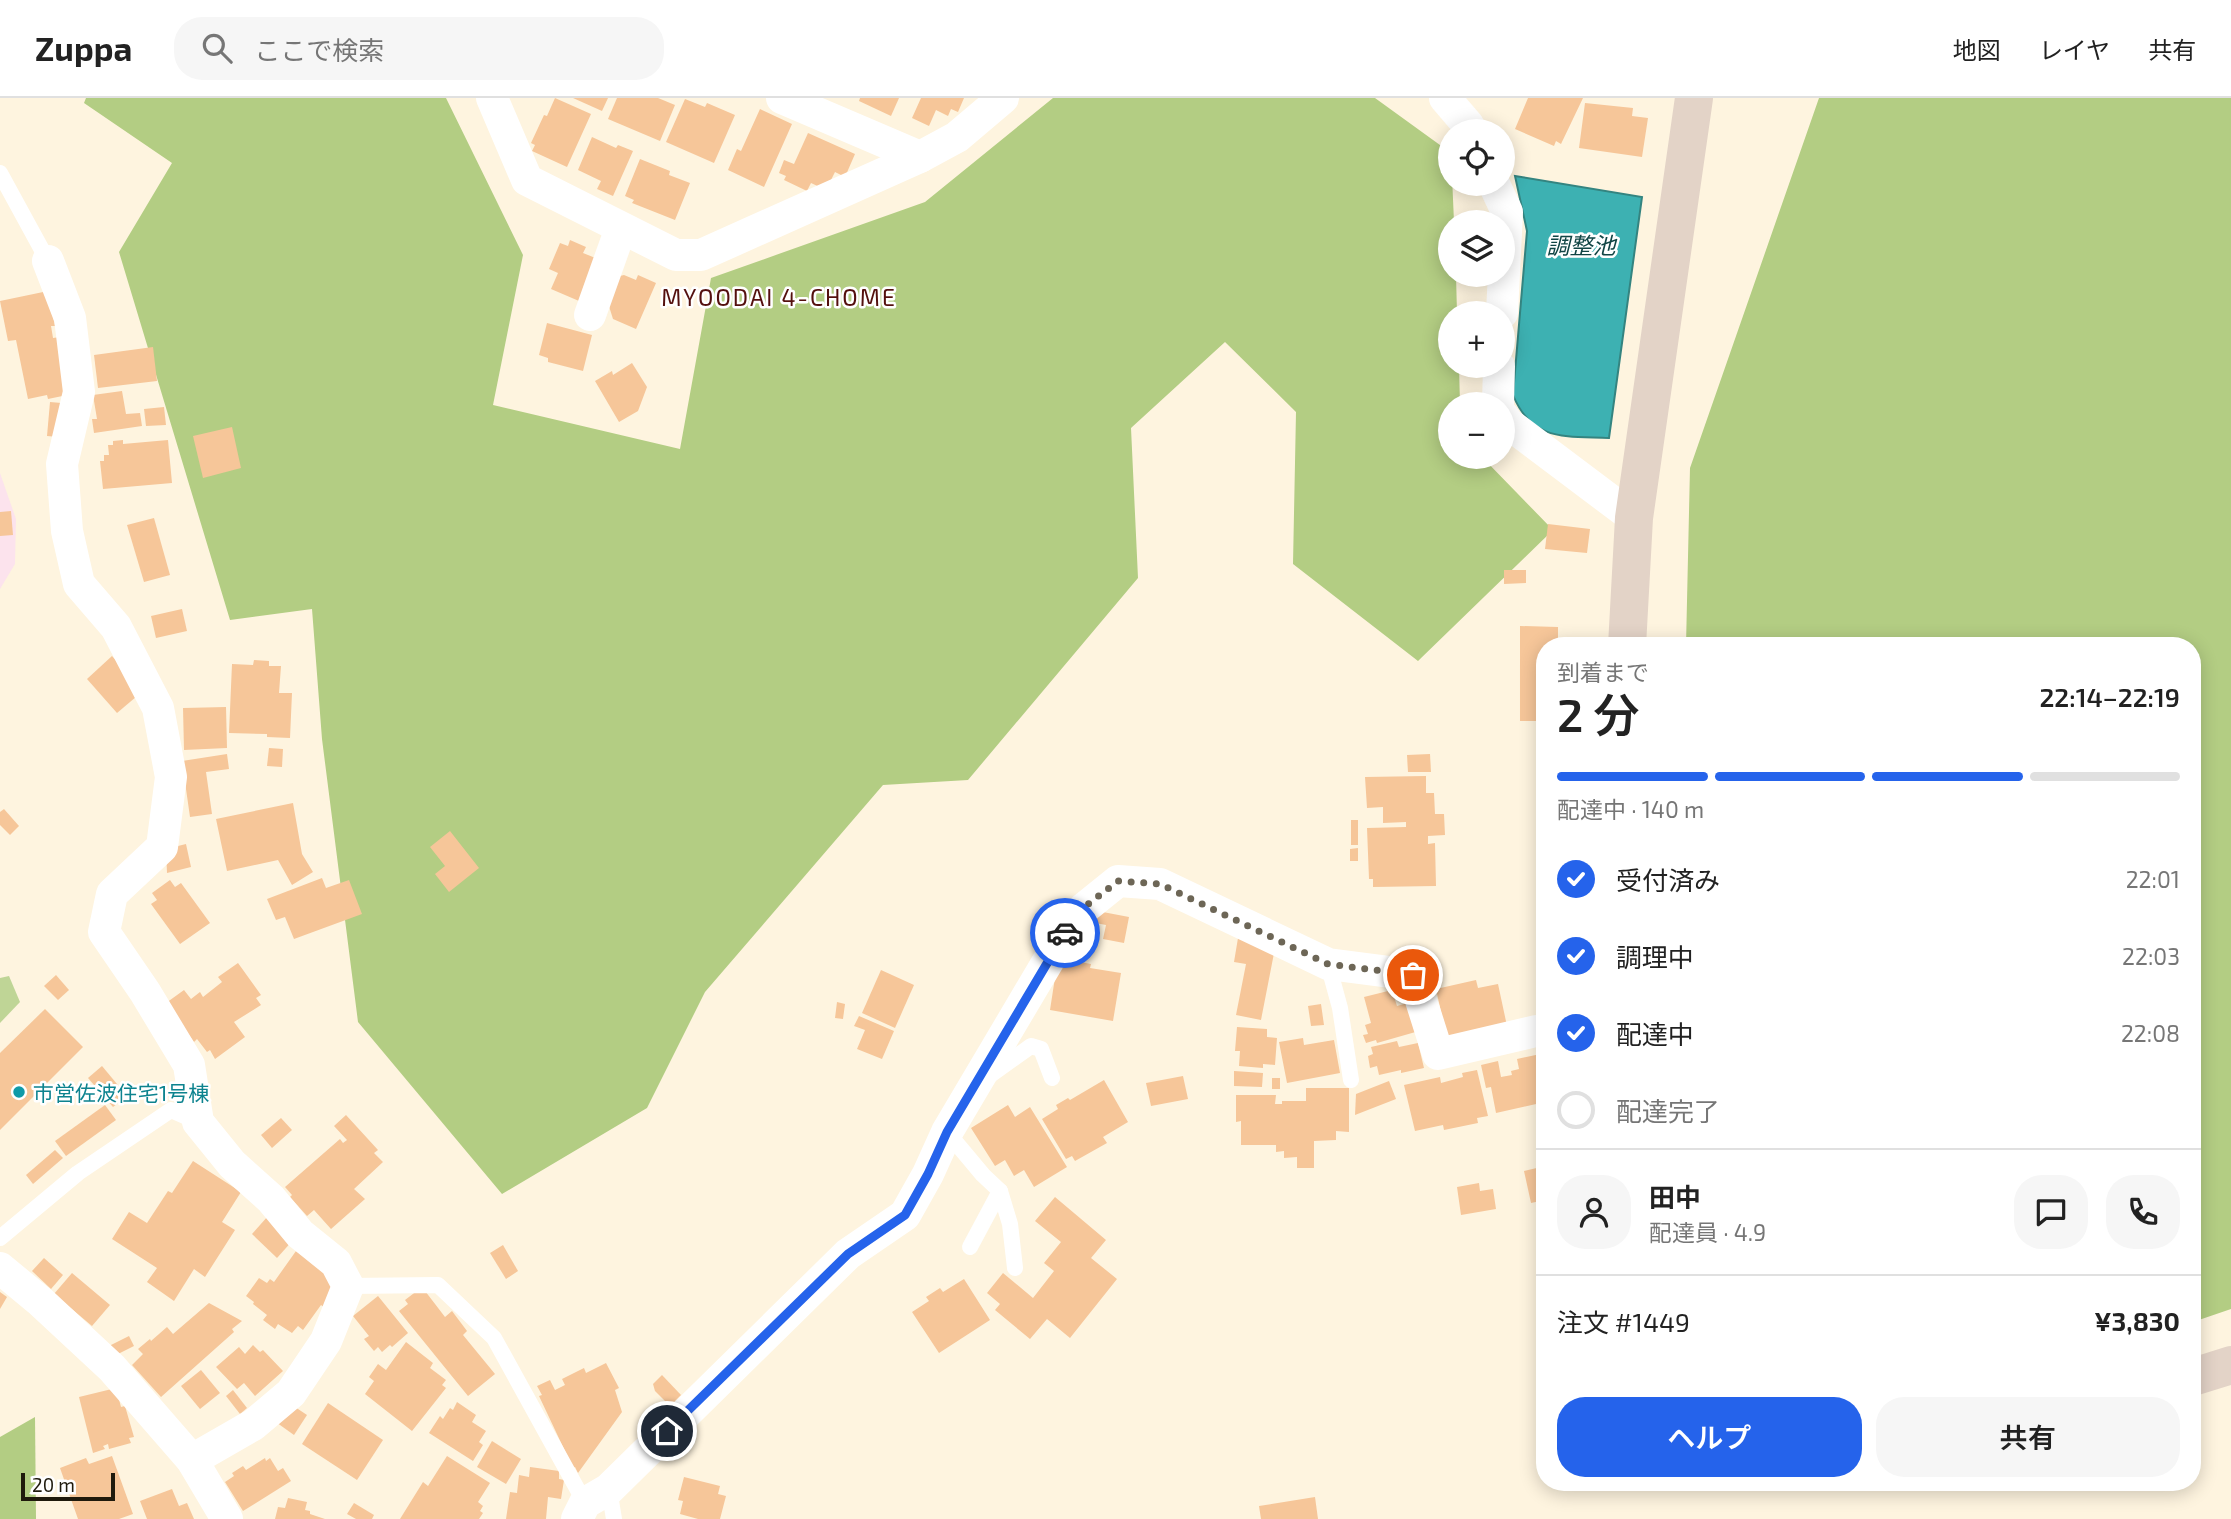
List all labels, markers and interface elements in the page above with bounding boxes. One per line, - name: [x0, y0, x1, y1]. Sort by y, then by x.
- search box: [174, 17, 664, 80]
- text: Zuppa: [35, 28, 132, 68]
- icon: search: [198, 29, 236, 67]
- text: ここで検索: [254, 34, 384, 65]
- text: 地図: [1953, 35, 2001, 64]
- text: レイヤ: [2039, 35, 2110, 64]
- text: 共有: [2148, 35, 2196, 64]
- map controls: [1438, 119, 1515, 469]
- button: locate: [1438, 119, 1515, 196]
- button: layers: [1438, 210, 1515, 287]
- water label: 調整池: [1547, 231, 1618, 259]
- district label: MYOODAI 4-CHOME: [661, 283, 897, 311]
- button: +: [1438, 301, 1515, 378]
- button: −: [1438, 392, 1515, 469]
- text: 到着まで: [1557, 658, 1649, 686]
- text: 22:14–22:19: [2039, 681, 2180, 712]
- text: 2 分: [1557, 686, 1639, 741]
- text: 配達中 · 140 m: [1557, 795, 1704, 823]
- icon: check: [1557, 860, 1595, 898]
- text: 受付済み: [1616, 864, 1720, 895]
- text: 22:01: [2126, 865, 2180, 893]
- courier: [1030, 898, 1100, 968]
- icon: car: [1046, 914, 1084, 952]
- icon: check: [1557, 937, 1595, 975]
- text: 調理中: [1616, 941, 1694, 972]
- text: 22:03: [2122, 942, 2180, 970]
- pin: [1383, 945, 1443, 1005]
- icon: bag: [1394, 956, 1432, 994]
- icon: check: [1557, 1014, 1595, 1052]
- text: 配達中: [1616, 1018, 1694, 1049]
- text: 22:08: [2121, 1019, 2180, 1047]
- place label: 市営佐波住宅1号棟: [33, 1080, 209, 1105]
- marker: 市営佐波住宅1号棟: [11, 1084, 27, 1100]
- text: 配達完了: [1616, 1095, 1720, 1126]
- button: person: [1557, 1175, 1631, 1249]
- button: chat: [2014, 1175, 2088, 1249]
- button: phone: [2106, 1175, 2180, 1249]
- text: 田中: [1649, 1181, 1701, 1212]
- text: 配達員 · 4.9: [1649, 1218, 1766, 1246]
- text: ¥3,830: [2094, 1305, 2180, 1336]
- text: 注文 #1449: [1557, 1306, 1690, 1337]
- button: ヘルプ: [1557, 1397, 1862, 1477]
- button: 共有: [1876, 1397, 2180, 1477]
- pin: [637, 1401, 697, 1461]
- icon: home: [648, 1412, 686, 1450]
- scale bar: [21, 1470, 116, 1502]
- text: 20 m: [32, 1473, 75, 1496]

